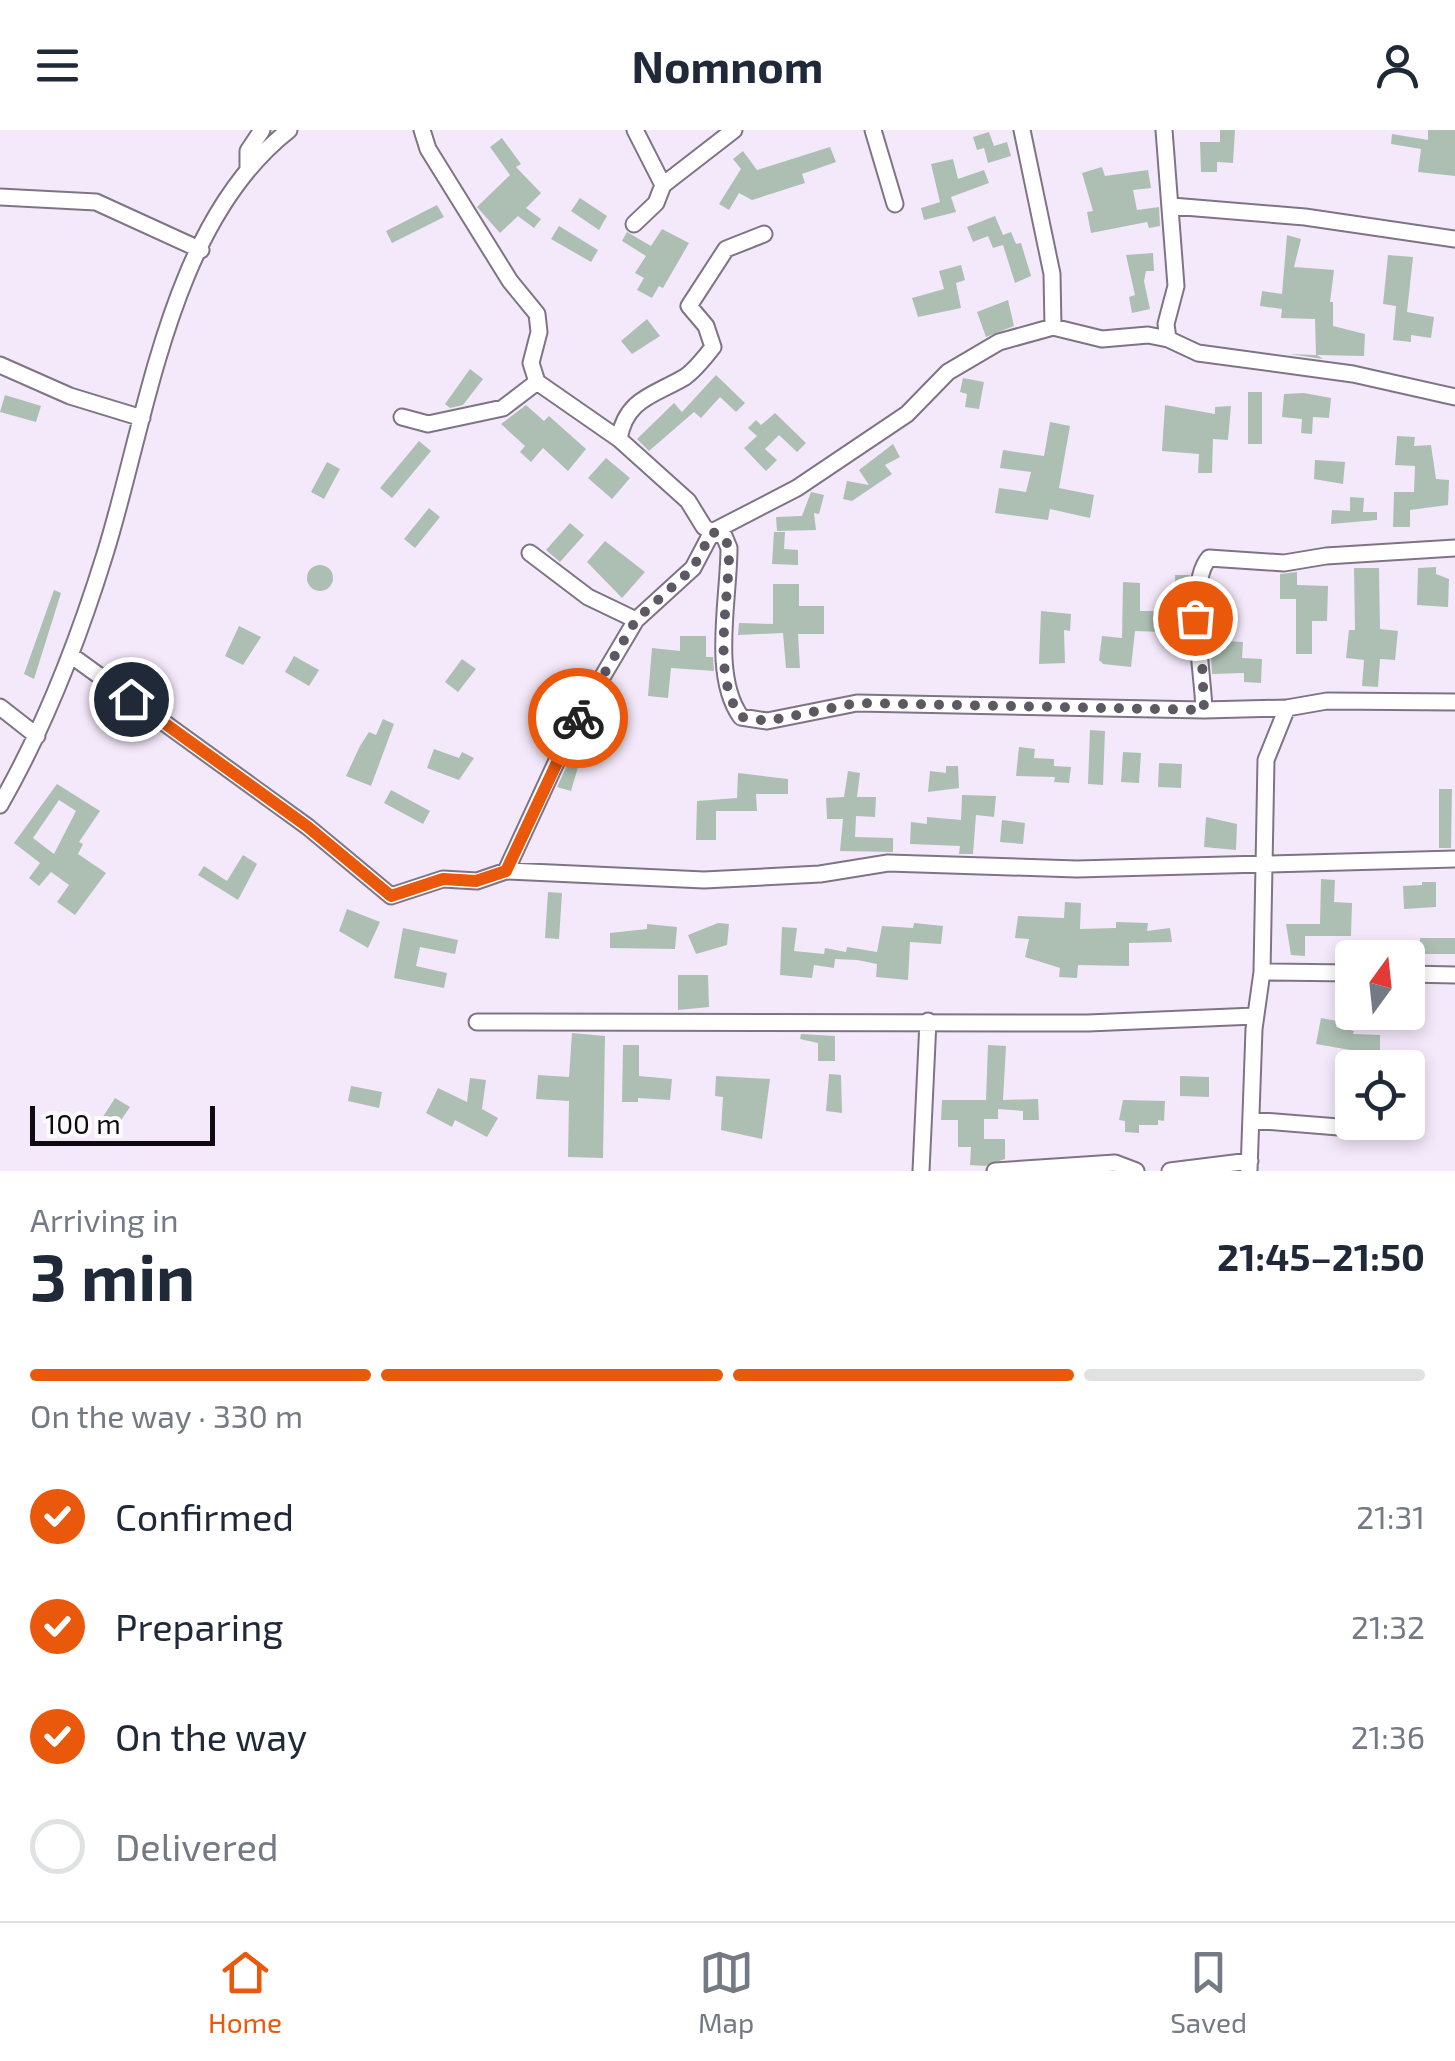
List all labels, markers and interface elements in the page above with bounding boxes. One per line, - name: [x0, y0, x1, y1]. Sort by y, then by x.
- icon: menu: [30, 38, 85, 93]
- text: Nomnom: [632, 38, 823, 92]
- icon: person: [1370, 38, 1425, 93]
- pin: [1153, 576, 1238, 661]
- icon: bag: [1168, 591, 1223, 646]
- pin: [89, 657, 174, 742]
- courier: [528, 668, 628, 768]
- icon: home: [104, 672, 159, 727]
- icon: bike: [551, 691, 606, 746]
- north arrow: [1335, 940, 1425, 1030]
- map controls: [1335, 940, 1425, 1140]
- button: locate: [1335, 1050, 1425, 1140]
- scale bar: [30, 1101, 215, 1146]
- text: 100 m: [45, 1106, 121, 1140]
- text: Arriving in: [30, 1200, 179, 1238]
- text: 21:45–21:50: [1217, 1233, 1425, 1279]
- text: 3 min: [30, 1236, 195, 1314]
- text: On the way · 330 m: [30, 1396, 303, 1434]
- icon: check: [30, 1489, 85, 1544]
- text: Confirmed: [115, 1493, 294, 1539]
- text: 21:31: [1356, 1497, 1425, 1535]
- icon: check: [30, 1599, 85, 1654]
- text: Preparing: [115, 1603, 283, 1649]
- text: 21:32: [1351, 1607, 1425, 1645]
- icon: check: [30, 1709, 85, 1764]
- text: On the way: [115, 1713, 307, 1759]
- text: 21:36: [1351, 1717, 1425, 1755]
- text: Delivered: [115, 1823, 279, 1869]
- tab: Home: [208, 1945, 282, 2039]
- tab: Map: [698, 1945, 754, 2039]
- tab: Saved: [1170, 1945, 1247, 2039]

